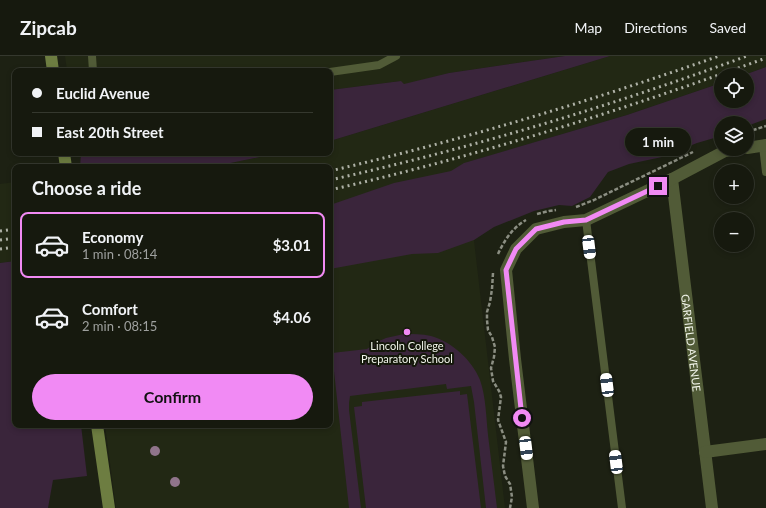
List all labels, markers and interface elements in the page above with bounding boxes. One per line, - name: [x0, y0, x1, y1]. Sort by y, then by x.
- text: Zipcab: [20, 16, 77, 39]
- text: Map: [575, 19, 602, 36]
- text: Directions: [624, 19, 687, 36]
- text: Saved: [709, 19, 746, 36]
- map controls: [714, 68, 754, 252]
- button: locate: [714, 68, 754, 108]
- text: Euclid Avenue: [56, 84, 150, 102]
- button: layers: [714, 116, 754, 156]
- text: East 20th Street: [56, 123, 163, 141]
- callout: 1 min: [625, 128, 691, 156]
- text: 1 min: [642, 134, 674, 150]
- button: +: [714, 164, 754, 204]
- text: Choose a ride: [32, 177, 141, 199]
- route end: [649, 177, 667, 195]
- button: −: [714, 212, 754, 252]
- icon: car: [34, 227, 70, 263]
- text: Economy: [82, 228, 143, 246]
- car: [582, 234, 596, 260]
- text: $3.01: [273, 236, 311, 254]
- text: 1 min · 08:14: [82, 246, 157, 262]
- street label: GARFIELD AVENUE: [680, 293, 704, 392]
- icon: car: [34, 299, 70, 335]
- text: Comfort: [82, 300, 138, 318]
- text: $4.06: [273, 308, 311, 326]
- text: 2 min · 08:15: [82, 318, 157, 334]
- marker: Lincoln College Preparatory School: [402, 327, 412, 337]
- place label: Lincoln College Preparatory School: [361, 339, 453, 365]
- car: [600, 372, 614, 398]
- button: Confirm: [32, 374, 313, 420]
- route start: [513, 409, 531, 427]
- car: [519, 435, 533, 461]
- car: [609, 449, 623, 475]

